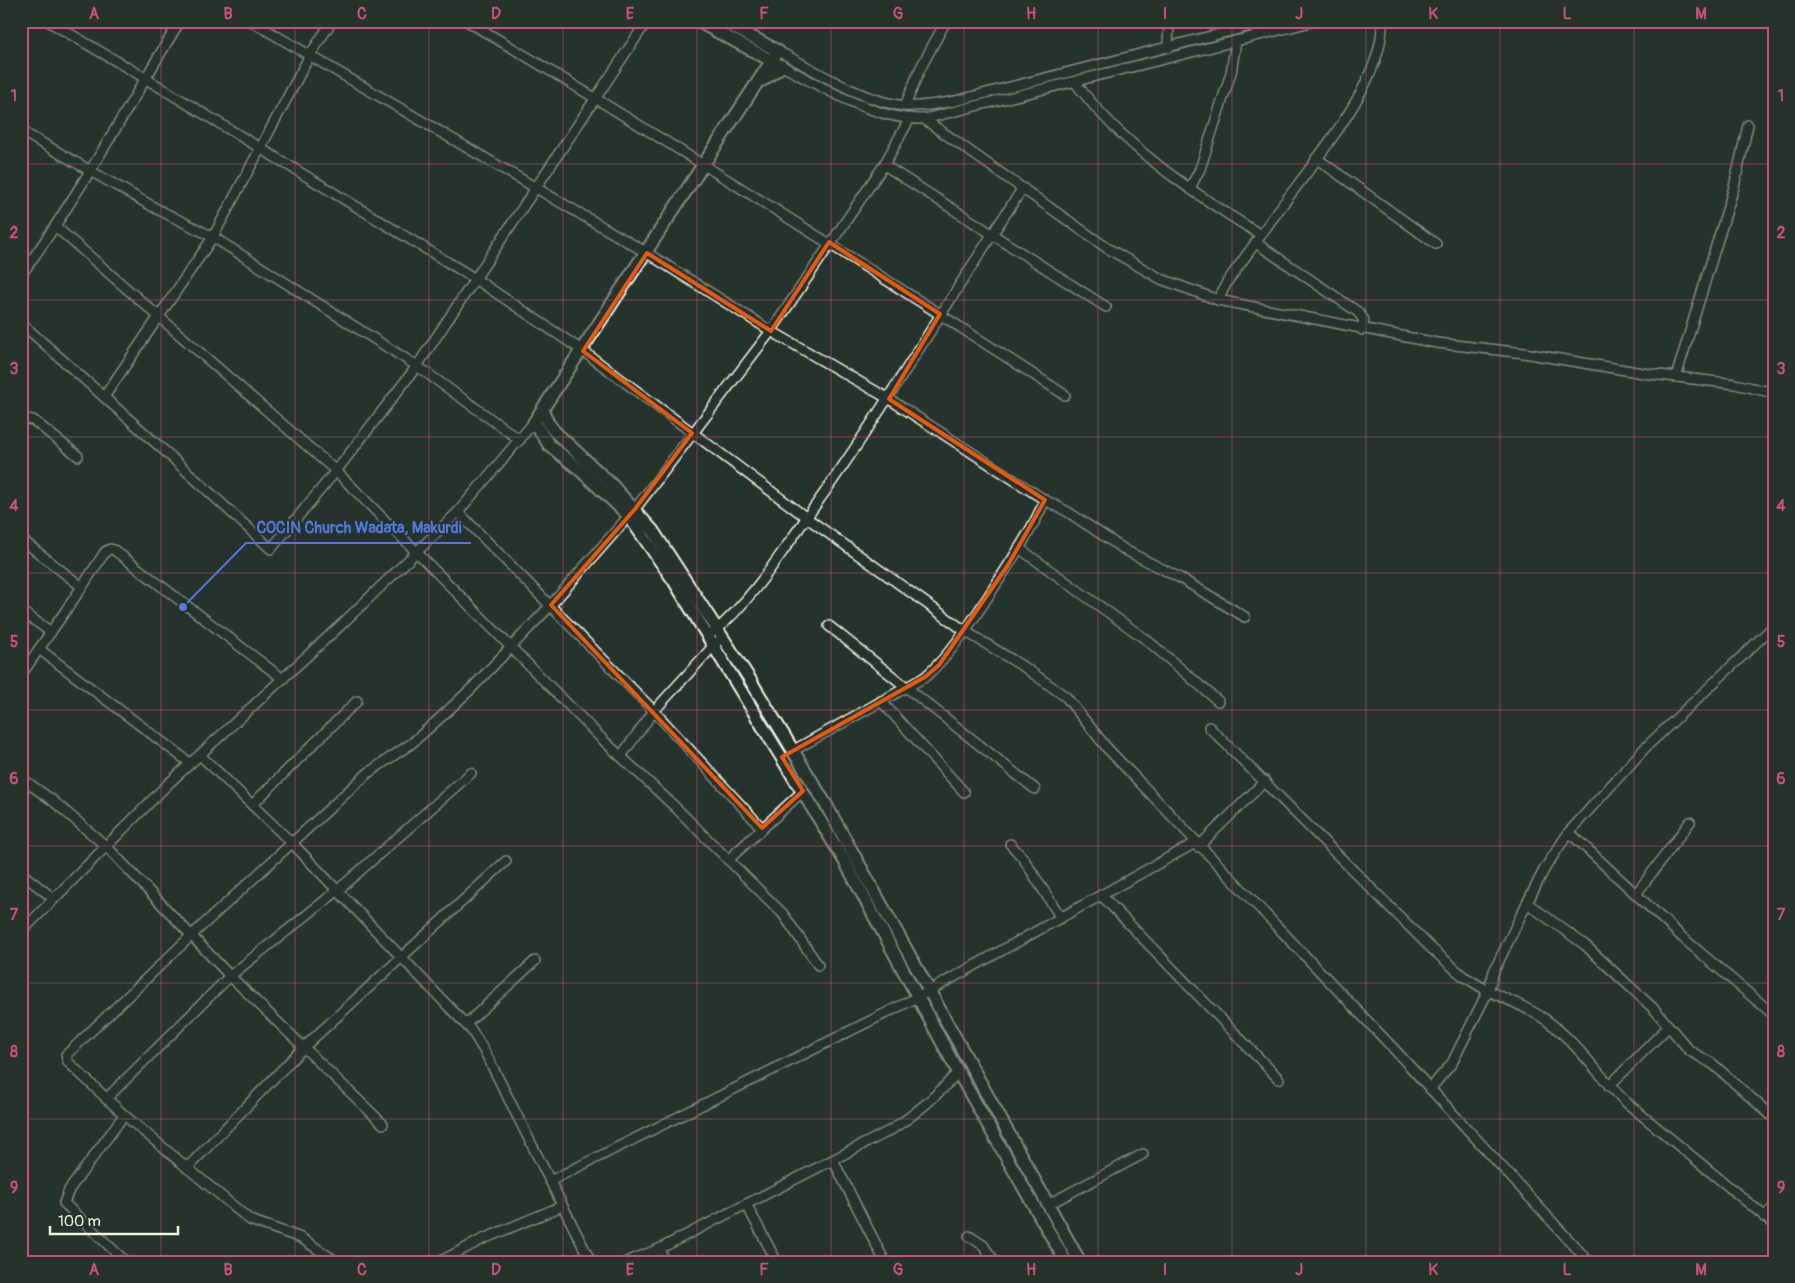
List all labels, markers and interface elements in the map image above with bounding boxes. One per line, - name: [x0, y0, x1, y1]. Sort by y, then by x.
- text: A: [89, 4, 100, 24]
- text: B: [223, 4, 233, 24]
- text: C: [357, 4, 367, 24]
- text: D: [491, 4, 501, 24]
- text: E: [626, 4, 635, 24]
- text: F: [759, 4, 769, 24]
- text: G: [893, 4, 904, 24]
- text: H: [1026, 4, 1036, 24]
- text: I: [1163, 4, 1167, 24]
- text: J: [1295, 4, 1303, 24]
- text: K: [1428, 4, 1438, 24]
- text: L: [1562, 4, 1572, 24]
- text: M: [1695, 4, 1707, 24]
- text: 1: [11, 86, 17, 106]
- text: 1: [1778, 86, 1784, 106]
- text: 2: [10, 223, 19, 243]
- text: 2: [1777, 223, 1786, 243]
- text: 3: [10, 359, 19, 379]
- text: 3: [1777, 359, 1786, 379]
- text: 4: [9, 496, 19, 516]
- text: 4: [1776, 496, 1786, 516]
- callout: COCIN Church Wadata, Makurdi: [246, 512, 471, 543]
- text: COCIN Church Wadata, Makurdi: [256, 518, 462, 538]
- text: 5: [10, 632, 19, 652]
- text: 5: [1777, 632, 1786, 652]
- text: 6: [9, 769, 19, 789]
- text: 6: [1776, 769, 1786, 789]
- text: 7: [10, 905, 19, 925]
- text: 7: [1777, 905, 1786, 925]
- text: 8: [10, 1042, 18, 1062]
- text: 8: [1777, 1042, 1785, 1062]
- text: 9: [10, 1178, 18, 1198]
- text: 9: [1777, 1178, 1785, 1198]
- scale bar: [50, 1203, 178, 1235]
- text: 100 m: [58, 1212, 101, 1231]
- text: A: [89, 1260, 100, 1280]
- text: B: [223, 1260, 233, 1280]
- text: C: [357, 1260, 367, 1280]
- text: D: [491, 1260, 501, 1280]
- text: E: [626, 1260, 635, 1280]
- text: F: [759, 1260, 769, 1280]
- text: G: [893, 1260, 904, 1280]
- text: H: [1026, 1260, 1036, 1280]
- text: I: [1163, 1260, 1167, 1280]
- text: J: [1295, 1260, 1303, 1280]
- text: K: [1428, 1260, 1438, 1280]
- text: L: [1562, 1260, 1572, 1280]
- text: M: [1695, 1260, 1707, 1280]

